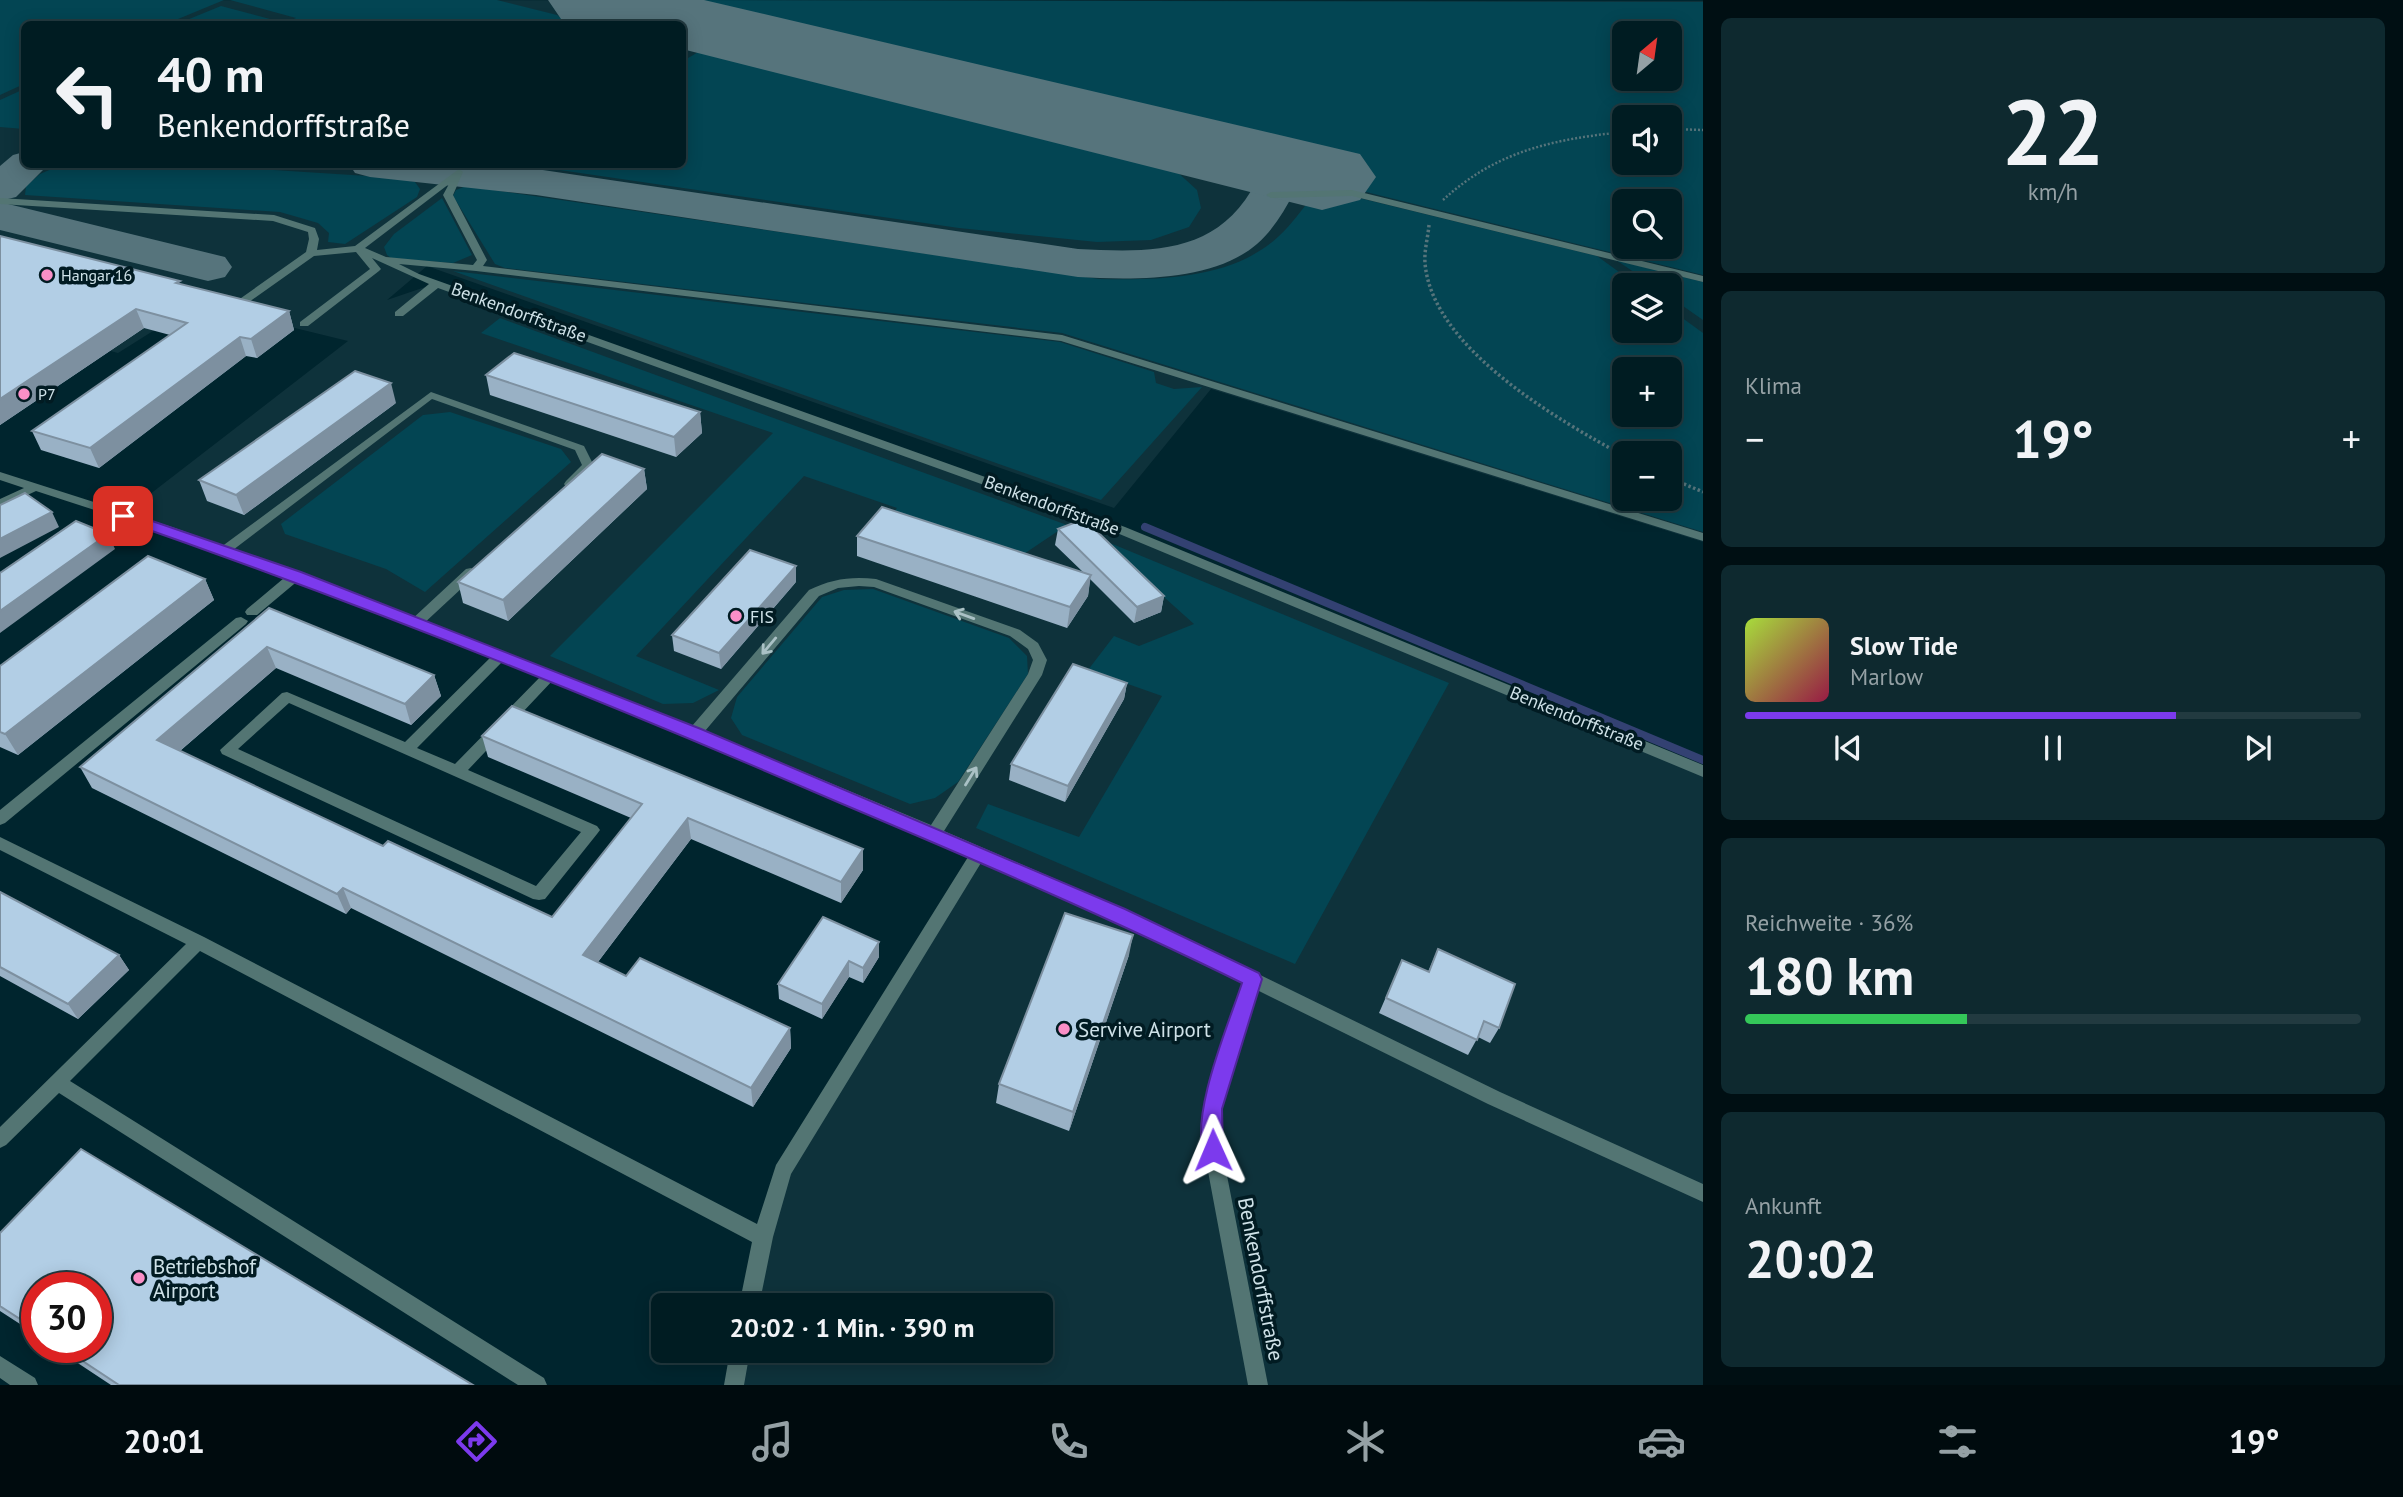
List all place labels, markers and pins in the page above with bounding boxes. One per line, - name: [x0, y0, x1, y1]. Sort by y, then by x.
- place label: Hangar 16: [61, 265, 132, 285]
- marker: Hangar 16: [39, 267, 55, 283]
- place label: P7: [38, 384, 56, 404]
- marker: P7: [16, 386, 32, 402]
- pin: [93, 486, 153, 546]
- place label: FIS: [750, 605, 774, 628]
- marker: FIS: [728, 608, 744, 624]
- place label: Servive Airport: [1078, 1016, 1211, 1043]
- marker: Servive Airport: [1056, 1021, 1072, 1037]
- place label: Betriebshof Airport: [153, 1253, 257, 1304]
- marker: Betriebshof Airport: [131, 1270, 147, 1286]

